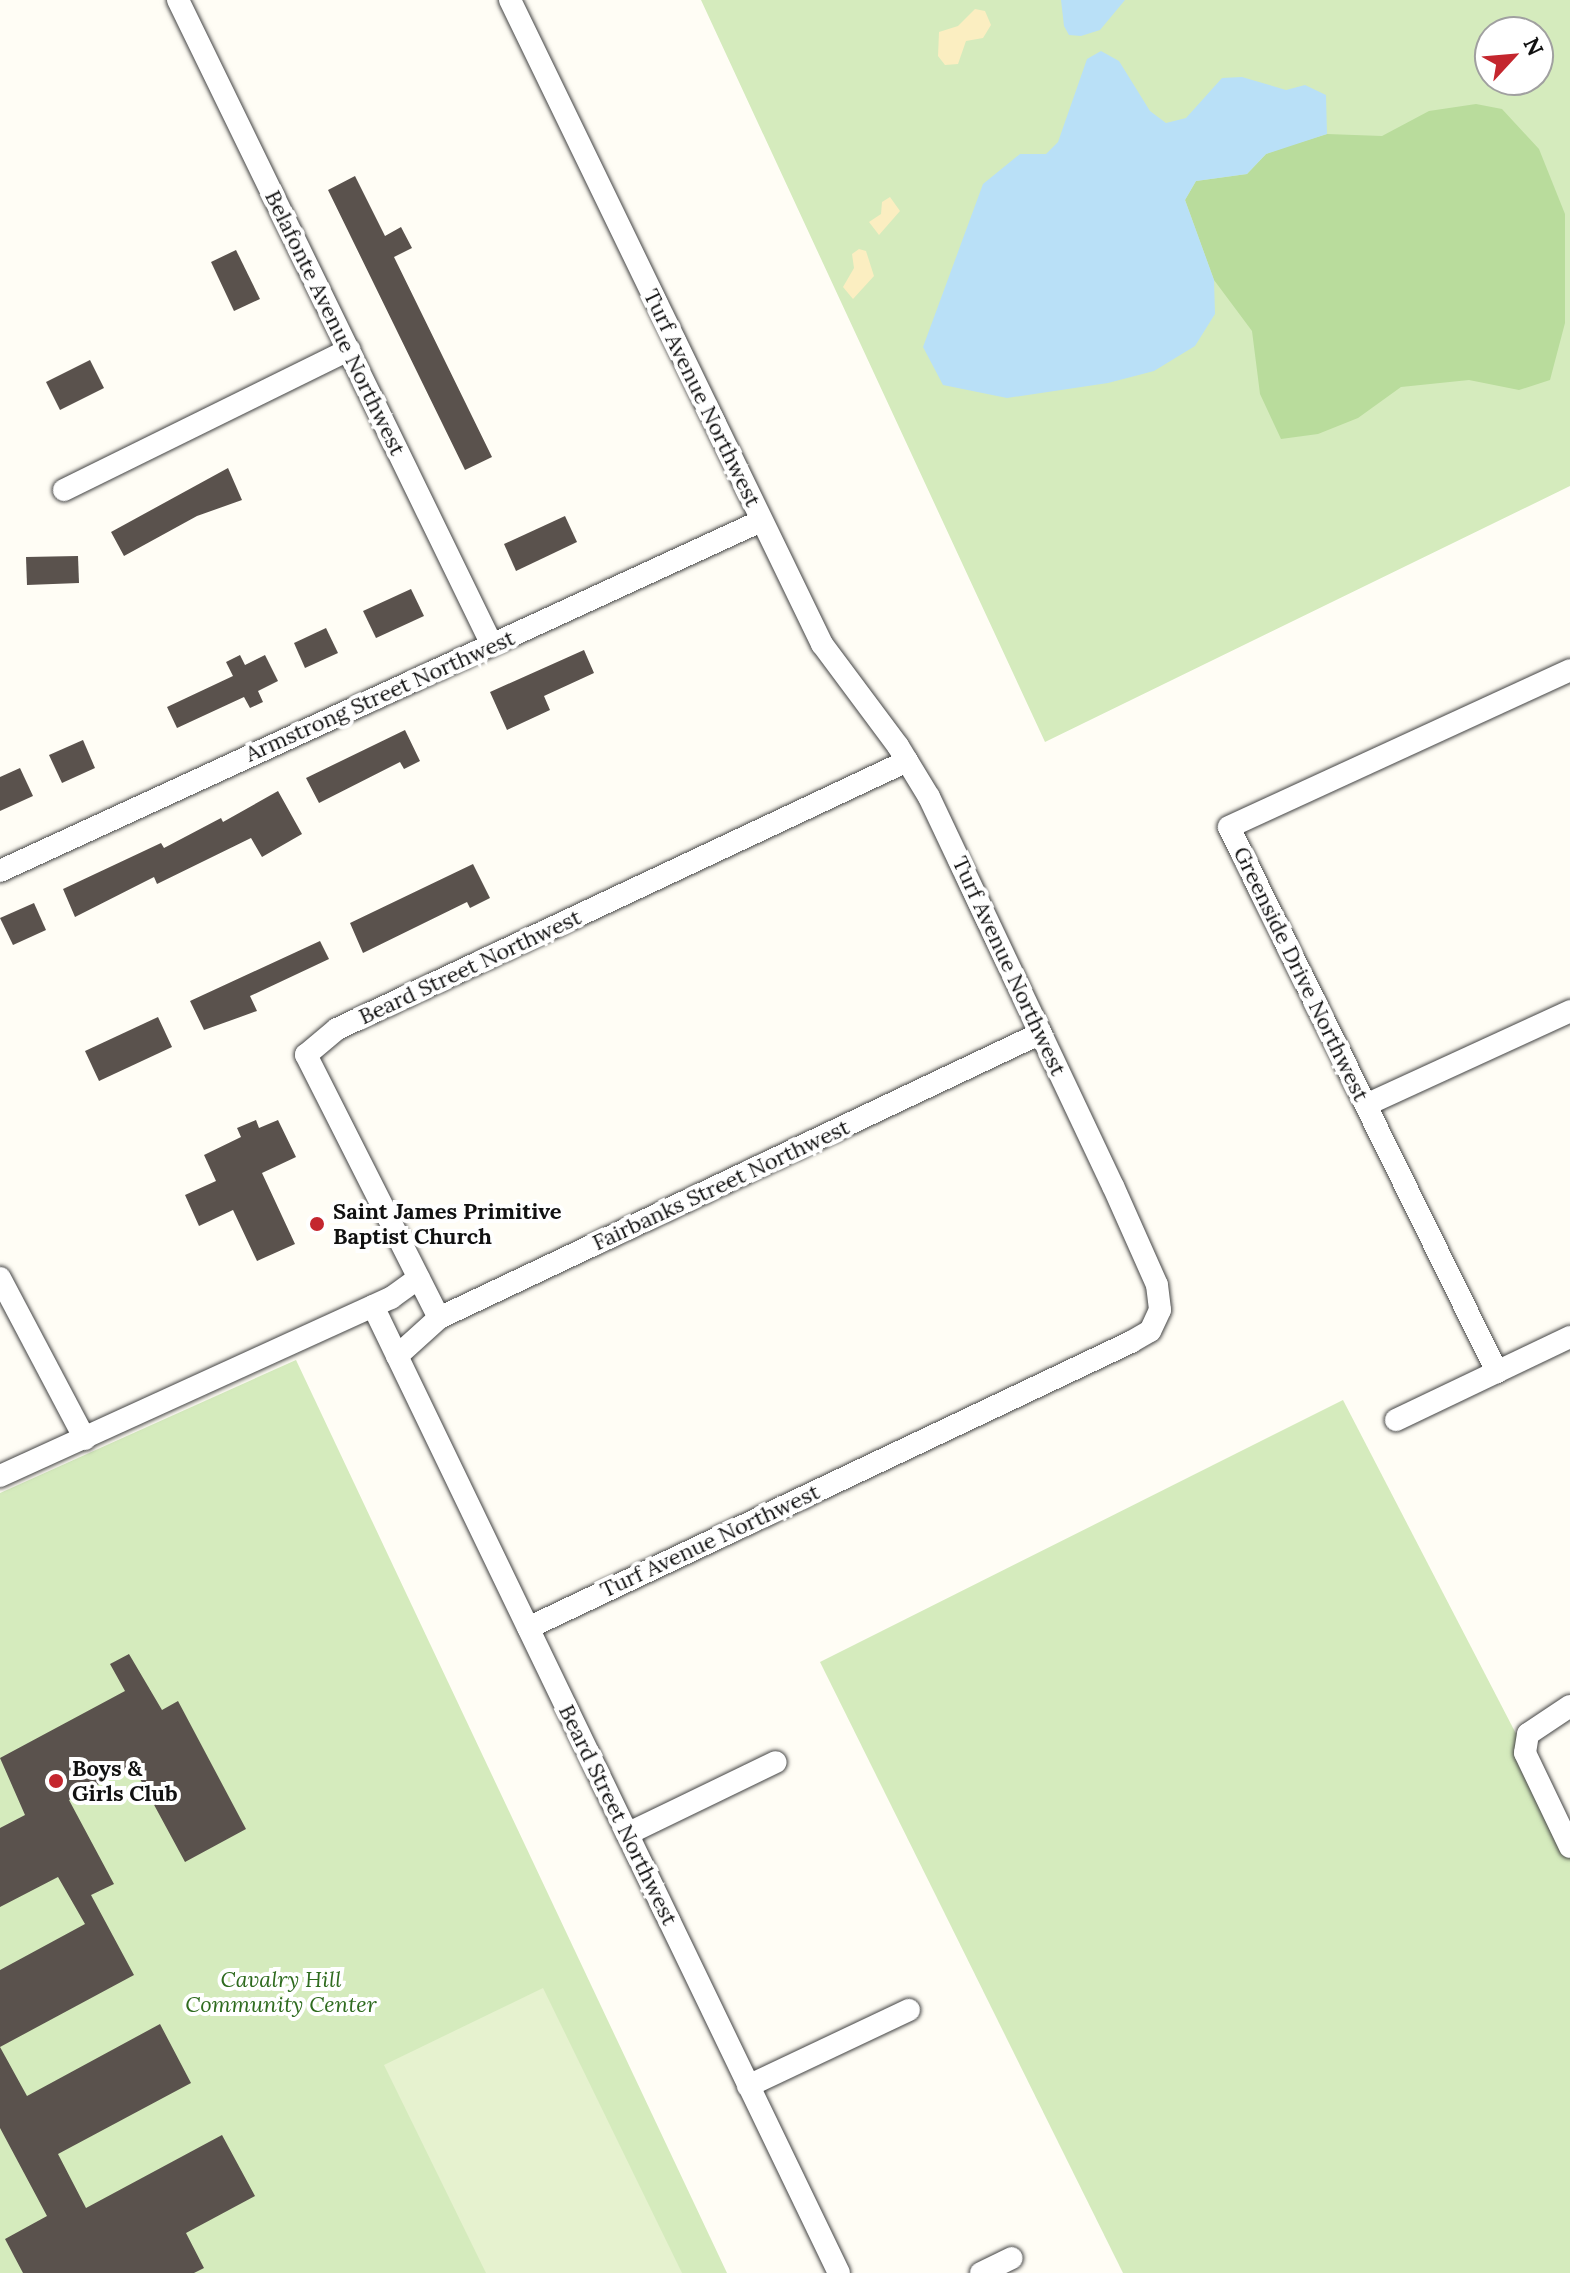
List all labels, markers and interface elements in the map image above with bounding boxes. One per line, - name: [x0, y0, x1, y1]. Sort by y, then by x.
- north arrow: [1474, 16, 1554, 96]
- text: N: [1517, 33, 1550, 60]
- street label: Belafonte Avenue Northwest: [259, 186, 411, 460]
- street label: Turf Avenue Northwest: [638, 285, 766, 511]
- street label: Armstrong Street Northwest: [241, 625, 519, 767]
- street label: Greenside Drive Northwest: [1228, 842, 1374, 1106]
- street label: Turf Avenue Northwest: [947, 852, 1071, 1080]
- street label: Beard Street Northwest: [355, 904, 585, 1030]
- street label: Fairbanks Street Northwest: [588, 1114, 854, 1256]
- place label: Saint James Primitive Baptist Church: [333, 1198, 562, 1250]
- marker: Saint James Primitive Baptist Church: [308, 1215, 326, 1233]
- street label: Turf Avenue Northwest: [596, 1479, 824, 1603]
- street label: Beard Street Northwest: [553, 1700, 683, 1930]
- place label: Boys & Girls Club: [72, 1755, 178, 1806]
- marker: Boys & Girls Club: [47, 1772, 65, 1790]
- park label: Cavalry Hill Community Center: [185, 1966, 377, 2018]

